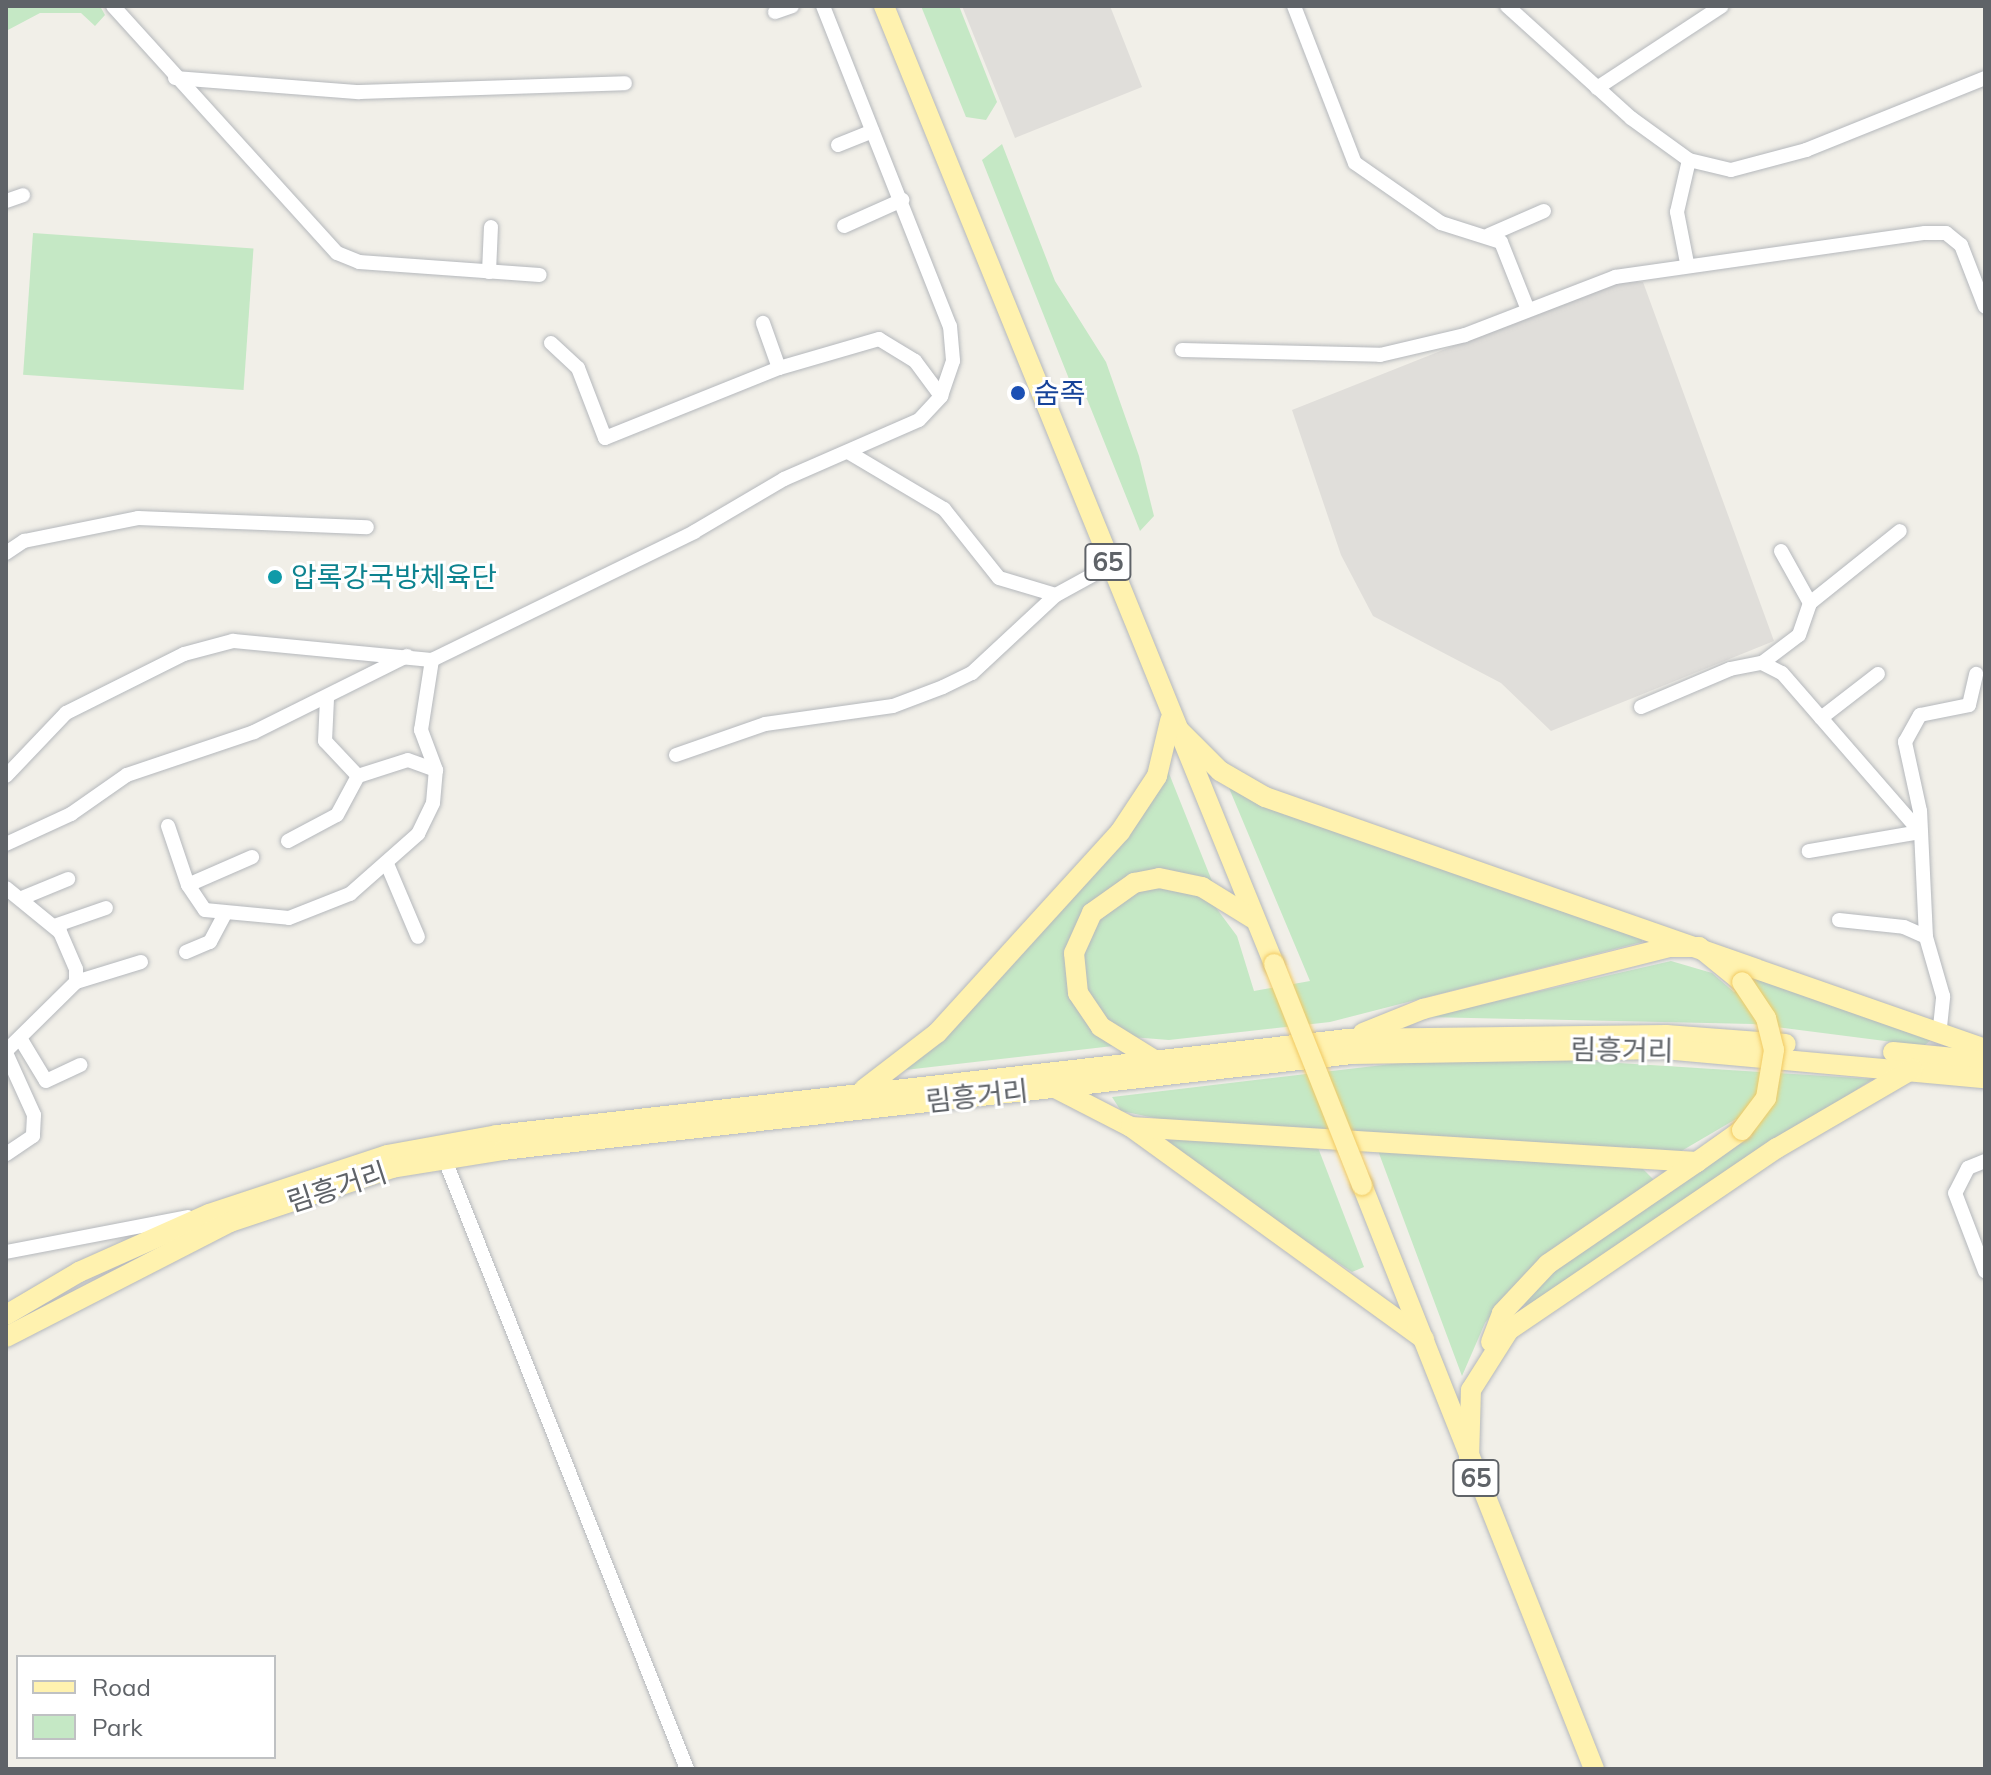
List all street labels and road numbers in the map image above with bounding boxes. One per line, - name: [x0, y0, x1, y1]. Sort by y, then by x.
- road number: 65: [1084, 540, 1132, 584]
- street label: 림흥거리: [1570, 1032, 1674, 1068]
- street label: 림흥거리: [924, 1074, 1030, 1118]
- street label: 림흥거리: [283, 1155, 391, 1219]
- road number: 65: [1452, 1456, 1500, 1500]

